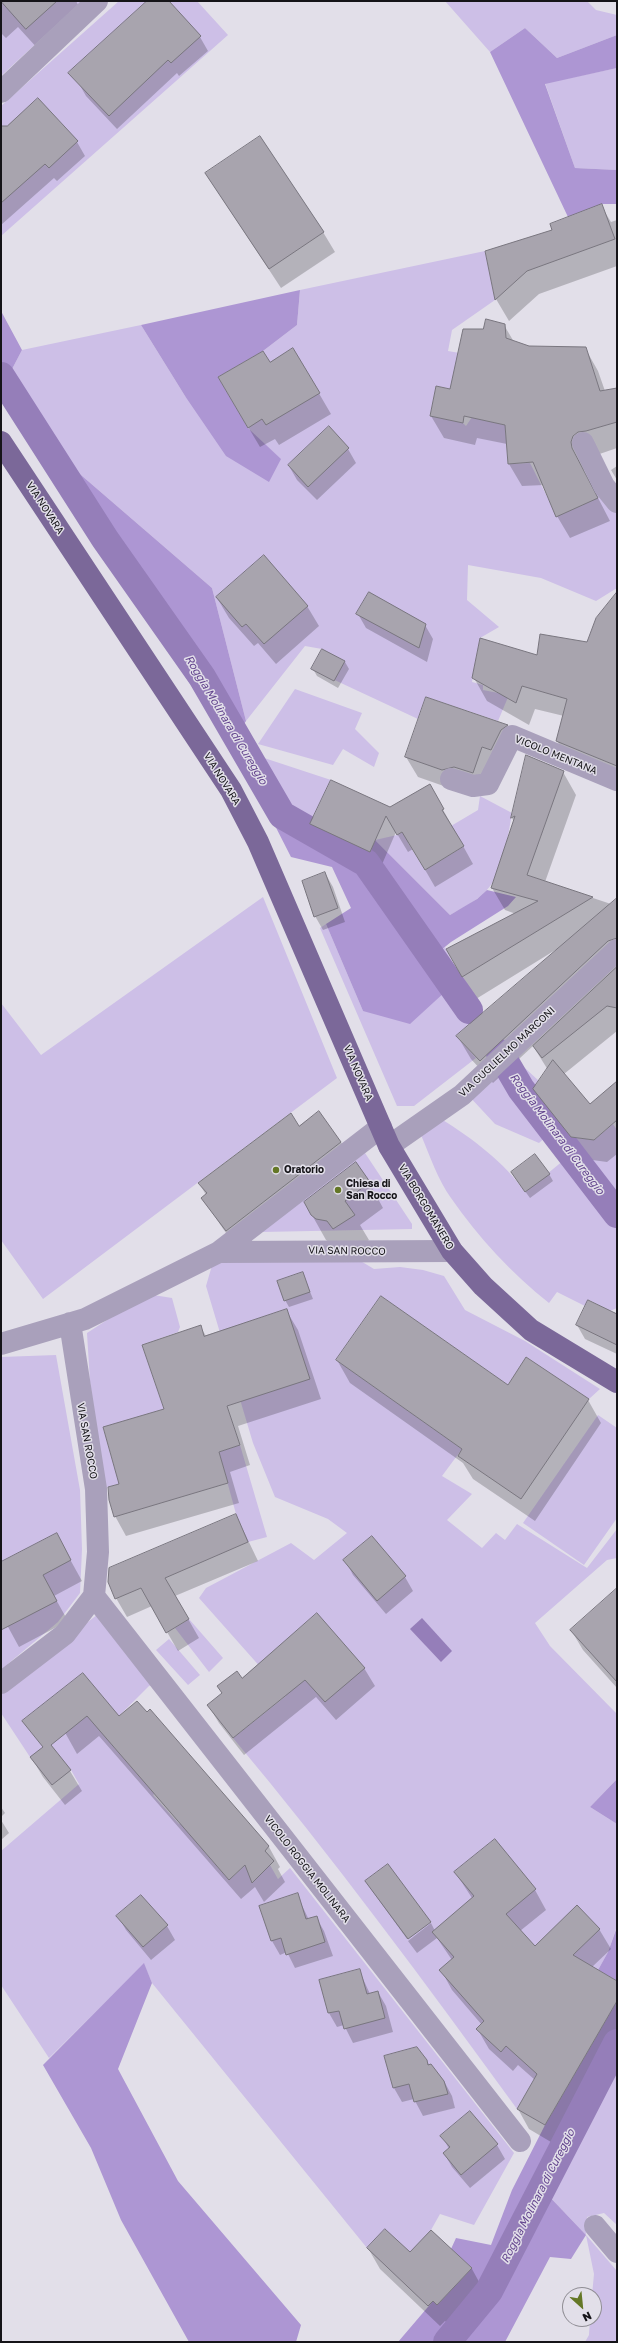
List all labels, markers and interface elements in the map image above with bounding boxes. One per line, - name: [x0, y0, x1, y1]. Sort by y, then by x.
- street label: VIA NOVARA: [24, 480, 66, 536]
- water label: Roggia Molinara di Cureggio: [182, 653, 270, 787]
- street label: VICOLO MENTANA: [513, 733, 599, 777]
- street label: VIA NOVARA: [201, 750, 243, 808]
- street label: VIA GUGLIELMO MARCONI: [457, 1004, 557, 1100]
- street label: VIA NOVARA: [341, 1043, 375, 1103]
- water label: Roggia Molinara di Cureggio: [507, 1071, 607, 1197]
- street label: VIA BORGOMANERO: [396, 1162, 456, 1252]
- place label: Oratorio: [284, 1164, 324, 1176]
- marker: Oratorio: [271, 1165, 281, 1175]
- place label: Chiesa di San Rocco: [346, 1178, 397, 1202]
- marker: Chiesa di San Rocco: [333, 1185, 343, 1195]
- street label: VIA SAN ROCCO: [308, 1244, 386, 1258]
- street label: VIA SAN ROCCO: [74, 1402, 100, 1480]
- street label: VICOLO ROGGIA MOLINARA: [261, 1813, 353, 1925]
- water label: Roggia Molinara di Cureggio: [498, 2127, 578, 2265]
- north arrow: [562, 2287, 602, 2327]
- text: N: [581, 2310, 594, 2325]

